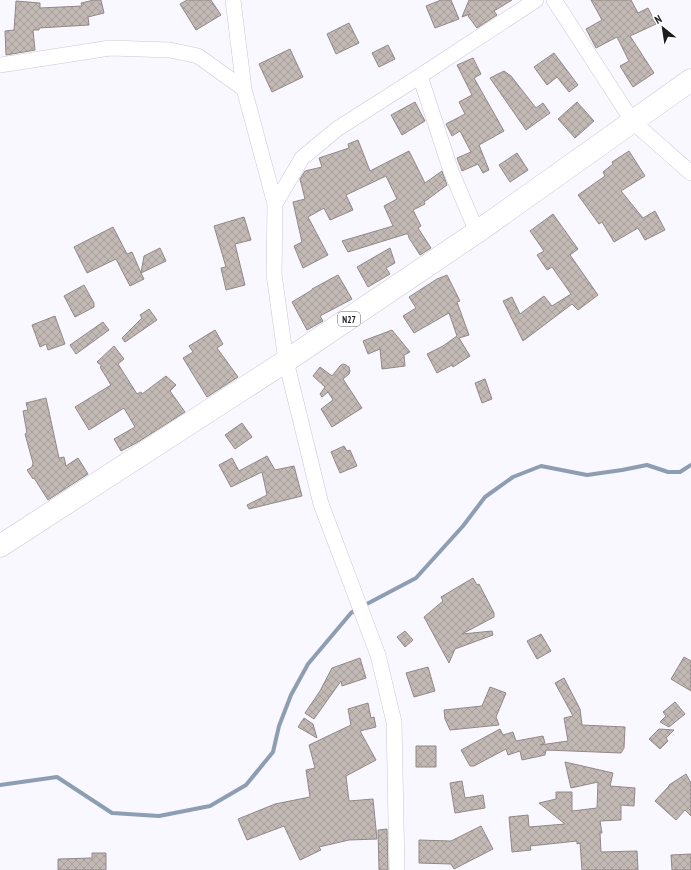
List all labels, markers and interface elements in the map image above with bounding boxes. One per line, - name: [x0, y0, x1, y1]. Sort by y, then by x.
- north arrow: [643, 8, 683, 48]
- text: N: [652, 12, 664, 27]
- road number: N27: [338, 312, 360, 326]

